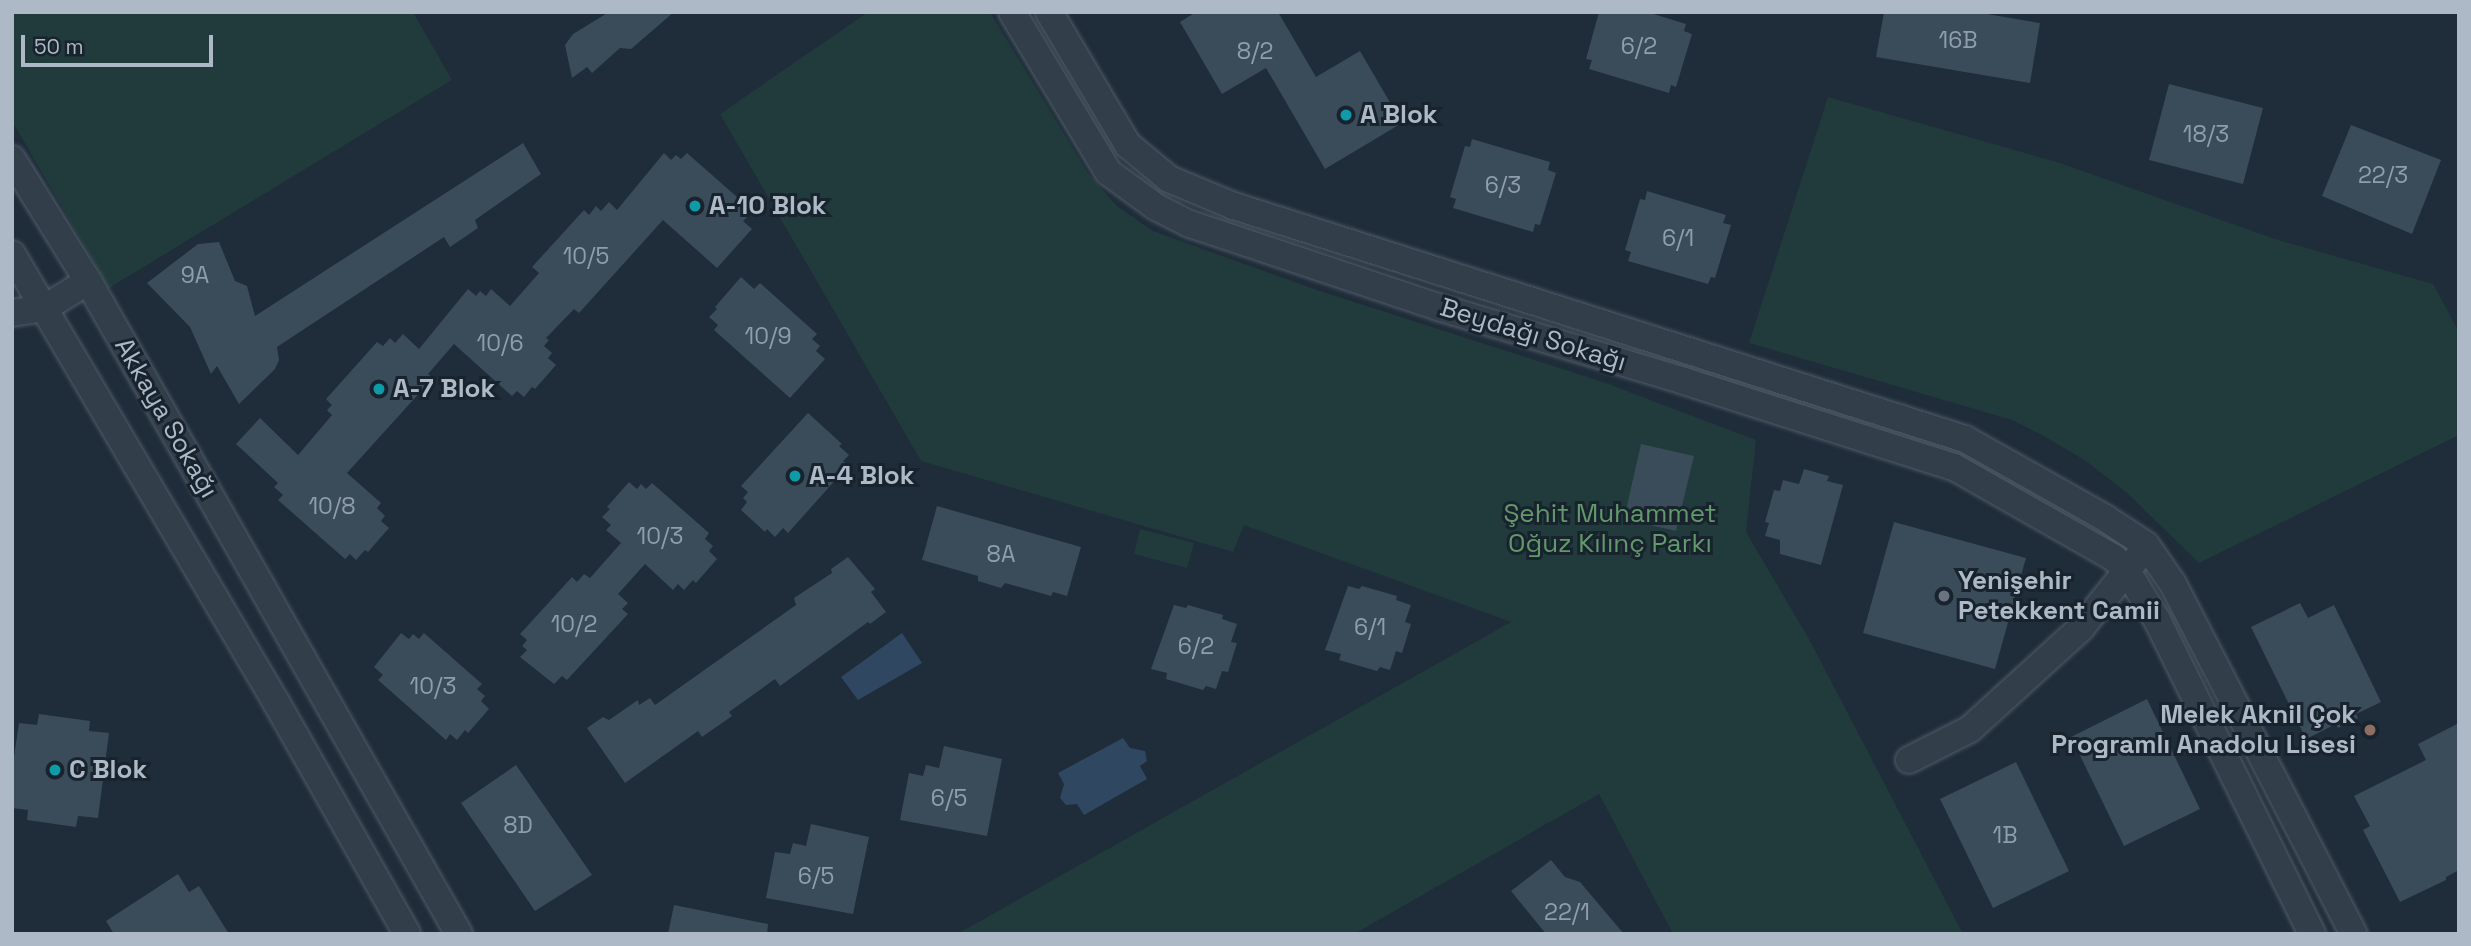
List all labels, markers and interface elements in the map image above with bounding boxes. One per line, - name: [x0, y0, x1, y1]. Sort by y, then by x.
- scale bar: [24, 21, 217, 65]
- house number: 16B: [1939, 26, 1977, 54]
- house number: 6/2: [1621, 32, 1657, 60]
- text: 50 m: [34, 33, 84, 60]
- house number: 8/2: [1237, 37, 1273, 65]
- place label: A Blok: [1360, 99, 1438, 131]
- marker: A Blok: [1338, 107, 1354, 123]
- house number: 18/3: [2183, 120, 2229, 148]
- house number: 22/3: [2358, 161, 2408, 189]
- house number: 6/3: [1485, 171, 1521, 199]
- place label: A-10 Blok: [709, 190, 826, 222]
- marker: A-10 Blok: [687, 198, 703, 214]
- house number: 6/1: [1662, 224, 1694, 252]
- house number: 10/5: [563, 242, 609, 270]
- house number: 9A: [181, 261, 209, 289]
- street label: Beydağı Sokağı: [1436, 292, 1630, 378]
- house number: 10/9: [745, 322, 791, 350]
- house number: 10/6: [477, 329, 523, 357]
- street label: Akkaya Sokağı: [108, 332, 224, 504]
- place label: A-7 Blok: [393, 373, 495, 405]
- marker: A-7 Blok: [371, 381, 387, 397]
- place label: A-4 Blok: [809, 460, 914, 492]
- marker: A-4 Blok: [787, 468, 803, 484]
- house number: 10/8: [308, 492, 356, 520]
- park label: Şehit Muhammet Oğuz Kılınç Parkı: [1503, 498, 1717, 560]
- house number: 10/3: [637, 522, 683, 550]
- house number: 8A: [987, 540, 1015, 568]
- place label: Yenişehir Petekkent Camii: [1958, 565, 2160, 626]
- marker: Yenişehir Petekkent Camii: [1936, 588, 1952, 604]
- house number: 10/2: [551, 610, 597, 638]
- house number: 6/1: [1354, 613, 1386, 641]
- house number: 6/2: [1178, 632, 1214, 660]
- house number: 10/3: [410, 672, 456, 700]
- place label: Melek Aknil Çok Programlı Anadolu Lisesi: [2051, 699, 2356, 760]
- marker: Melek Aknil Çok Programlı Anadolu Lisesi: [2362, 722, 2378, 738]
- place label: C Blok: [69, 754, 147, 786]
- marker: C Blok: [47, 762, 63, 778]
- house number: 6/5: [931, 784, 967, 812]
- house number: 8D: [503, 811, 533, 839]
- house number: 1B: [1993, 821, 2017, 849]
- house number: 6/5: [798, 862, 834, 890]
- house number: 22/1: [1544, 898, 1590, 926]

